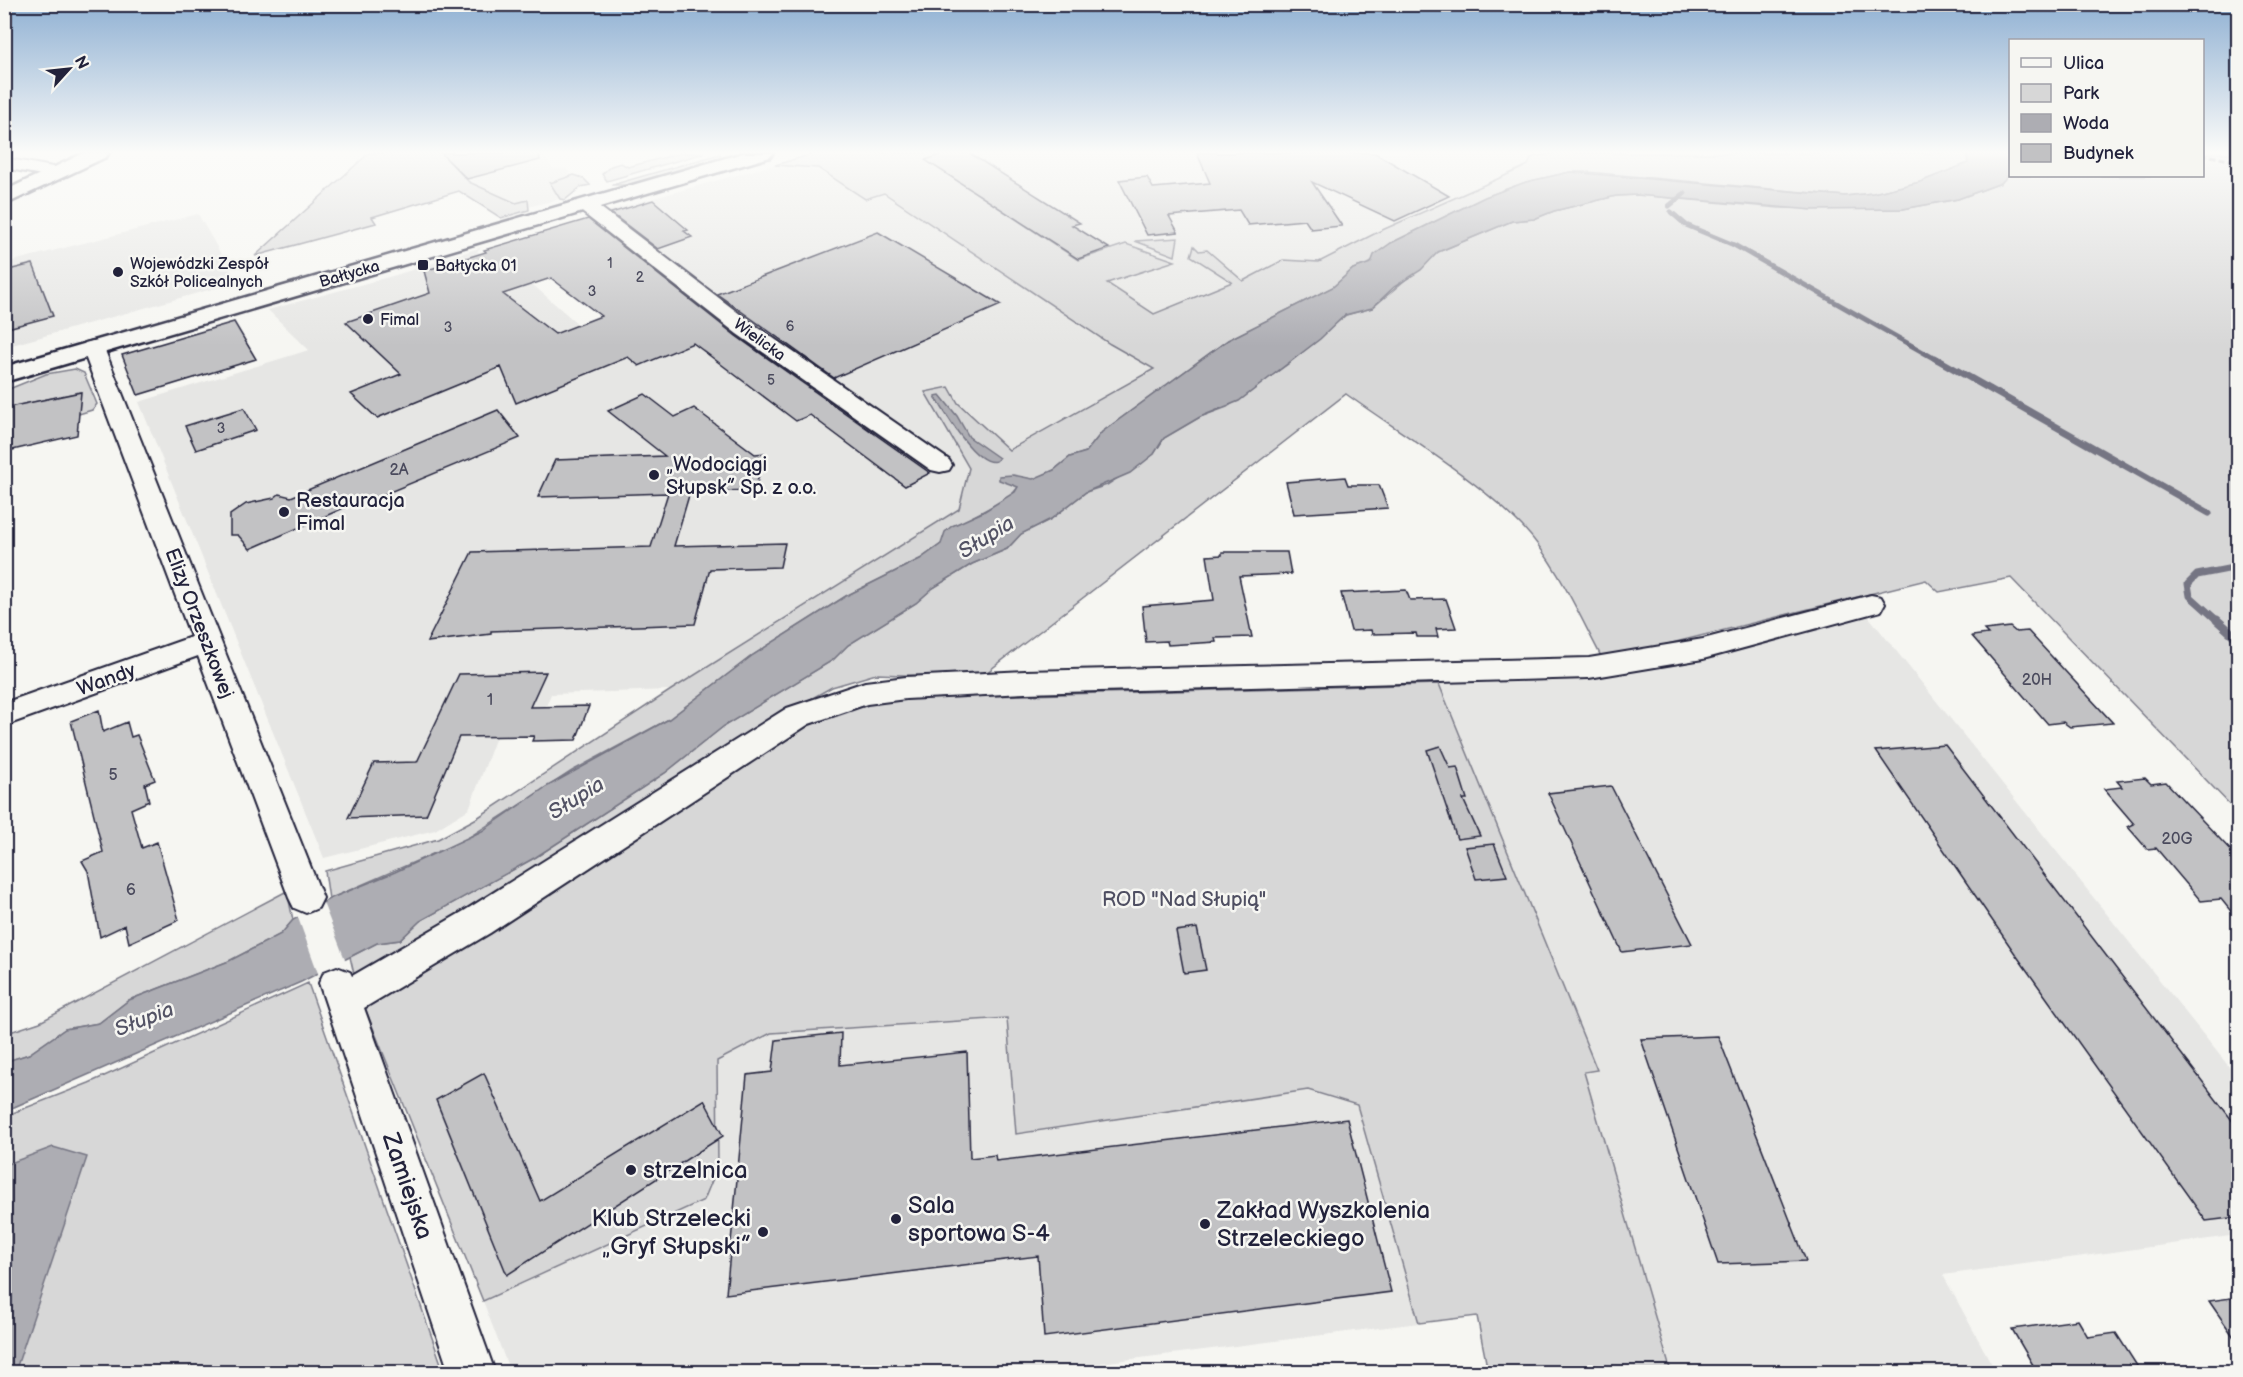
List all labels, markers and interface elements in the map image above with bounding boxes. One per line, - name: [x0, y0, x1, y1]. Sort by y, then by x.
- north arrow: [39, 39, 99, 99]
- legend: [2009, 39, 2204, 177]
- text: N: [70, 53, 92, 73]
- text: Ulica: [2063, 53, 2104, 74]
- text: Park: [2063, 83, 2099, 104]
- text: Woda: [2063, 113, 2109, 134]
- text: Budynek: [2063, 143, 2134, 164]
- place label: Wojewódzki Zespół Szkół Policealnych: [130, 255, 270, 292]
- house number: 1: [607, 255, 613, 272]
- street label: Bałtycka: [317, 257, 382, 292]
- place label: Bałtycka 01: [435, 257, 517, 276]
- marker: Bałtycka 01: [416, 258, 430, 272]
- marker: Wojewódzki Zespół Szkół Policealnych: [111, 265, 125, 279]
- house number: 2: [636, 269, 645, 286]
- house number: 3: [588, 283, 596, 300]
- place label: Fimal: [380, 311, 419, 330]
- marker: Fimal: [361, 312, 375, 326]
- street label: Wielicka: [729, 315, 789, 365]
- house number: 6: [786, 318, 795, 335]
- house number: 3: [444, 319, 452, 336]
- house number: 5: [767, 372, 775, 389]
- house number: 3: [217, 420, 225, 437]
- place label: „Wodociągi Słupsk” Sp. z o.o.: [666, 453, 817, 500]
- house number: 2A: [389, 461, 409, 480]
- marker: „Wodociągi Słupsk” Sp. z o.o.: [647, 468, 661, 482]
- place label: Restauracja Fimal: [296, 489, 405, 536]
- marker: Restauracja Fimal: [277, 505, 291, 519]
- water label: Słupia: [954, 511, 1019, 564]
- street label: Elizy Orzeszkowej: [159, 545, 239, 702]
- street label: Wandy: [74, 658, 139, 702]
- house number: 20H: [2022, 671, 2052, 690]
- house number: 1: [487, 691, 493, 710]
- house number: 5: [108, 766, 118, 785]
- water label: Słupia: [544, 772, 609, 825]
- house number: 20G: [2162, 830, 2192, 849]
- house number: 6: [126, 881, 136, 900]
- park label: ROD "Nad Słupią": [1102, 888, 1266, 912]
- water label: Słupia: [111, 997, 177, 1042]
- street label: Zamiejska: [375, 1128, 439, 1243]
- place label: strzelnica: [643, 1156, 748, 1185]
- marker: strzelnica: [624, 1163, 638, 1177]
- place label: Sala sportowa S-4: [908, 1191, 1050, 1248]
- place label: Zakład Wyszkolenia Strzeleckiego: [1216, 1196, 1430, 1253]
- place label: Klub Strzelecki „Gryf Słupski”: [591, 1204, 751, 1261]
- marker: Sala sportowa S-4: [889, 1212, 903, 1226]
- marker: Zakład Wyszkolenia Strzeleckiego: [1198, 1217, 1212, 1231]
- marker: Klub Strzelecki „Gryf Słupski”: [756, 1225, 770, 1239]

